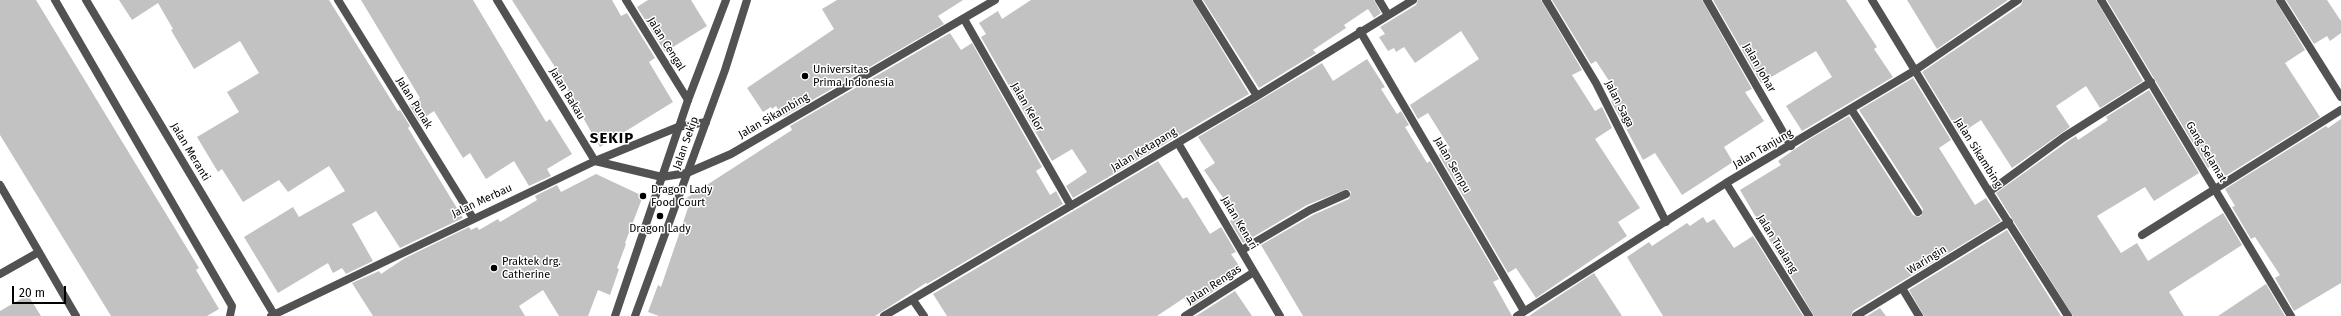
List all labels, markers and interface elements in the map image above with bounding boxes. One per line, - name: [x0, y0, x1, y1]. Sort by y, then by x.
- street label: Jalan Cengal: [644, 15, 688, 73]
- street label: Jalan Johar: [1740, 41, 1778, 95]
- place label: Universitas Prima Indonesia: [813, 63, 894, 89]
- street label: Jalan Bakau: [546, 66, 588, 122]
- marker: Universitas Prima Indonesia: [800, 71, 810, 81]
- street label: Jalan Punak: [393, 75, 435, 131]
- street label: Jalan Saga: [1602, 78, 1636, 130]
- street label: Jalan Kelor: [1008, 80, 1046, 134]
- street label: Jalan Sikambing: [736, 90, 812, 142]
- street label: Jalan Sekip: [670, 115, 702, 171]
- street label: Jalan Sikambing: [1951, 116, 2005, 190]
- street label: Gang Selamat: [2183, 119, 2229, 185]
- street label: Jalan Meranti: [167, 120, 213, 184]
- street label: Jalan Ketapang: [1109, 125, 1179, 175]
- street label: Jalan Tanjung: [1731, 127, 1795, 171]
- district label: SEKIP: [590, 130, 634, 148]
- street label: Jalan Sempu: [1431, 135, 1473, 195]
- street label: Jalan Merbau: [450, 181, 514, 221]
- place label: Dragon Lady Food Court: [651, 183, 712, 209]
- marker: Dragon Lady Food Court: [638, 191, 648, 201]
- street label: Jalan Kenari: [1218, 194, 1260, 252]
- marker: Dragon Lady: [655, 211, 665, 221]
- street label: Jalan Tualang: [1754, 212, 1800, 276]
- place label: Dragon Lady: [629, 222, 691, 236]
- street label: Waringin: [1905, 243, 1949, 277]
- place label: Praktek drg. Catherine: [502, 255, 561, 281]
- street label: Jalan Rengas: [1184, 262, 1244, 308]
- marker: Praktek drg. Catherine: [489, 263, 499, 273]
- scale bar: [14, 278, 68, 304]
- text: 20 m: [19, 286, 45, 300]

